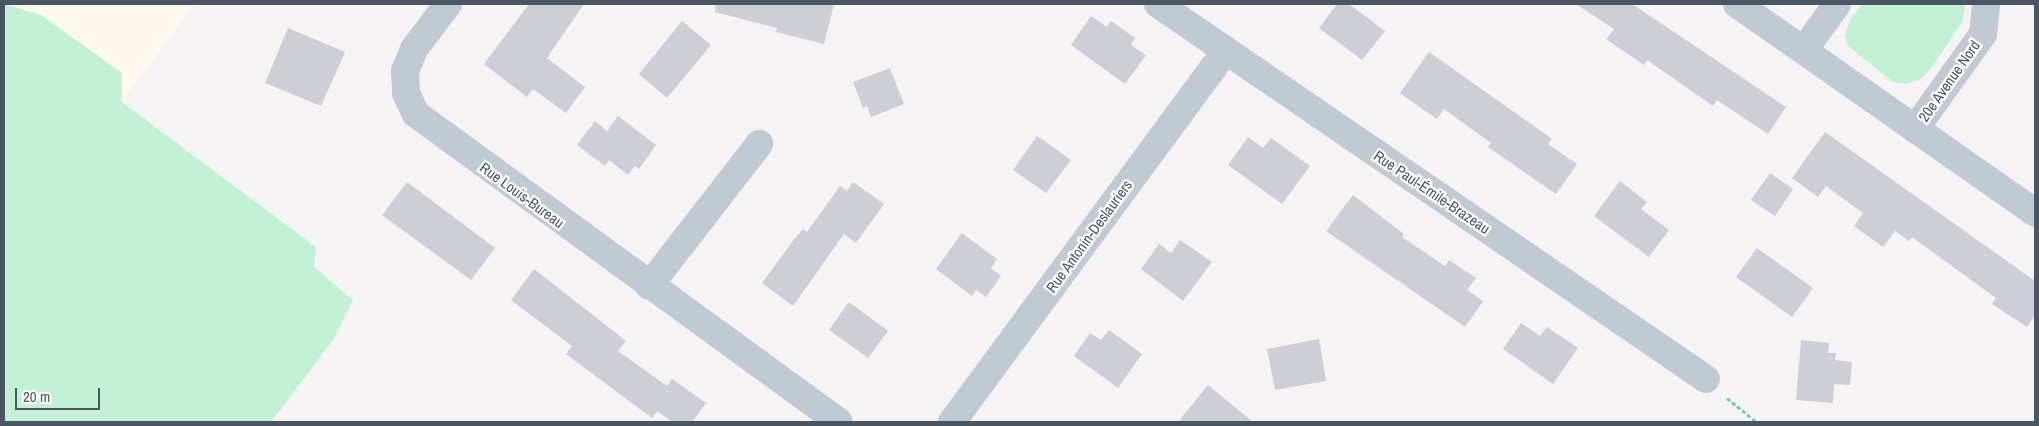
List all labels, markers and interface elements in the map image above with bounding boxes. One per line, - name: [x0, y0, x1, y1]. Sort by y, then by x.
- street label: 20e Avenue Nord: [1914, 37, 1984, 125]
- street label: Rue Paul-Émile-Brazeau: [1371, 147, 1493, 237]
- street label: Rue Louis-Bureau: [476, 158, 568, 232]
- street label: Rue Antonin-Deslauriers: [1042, 176, 1136, 296]
- scale bar: [18, 378, 102, 410]
- text: 20 m: [23, 386, 50, 407]

